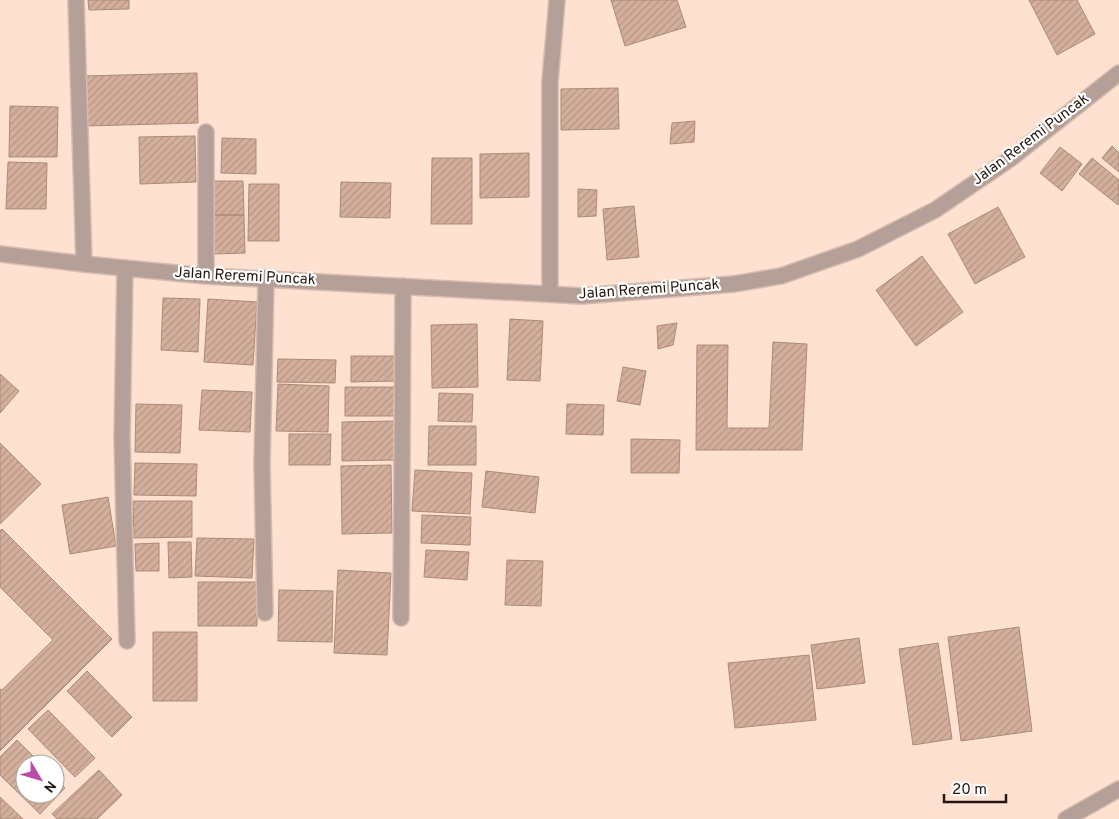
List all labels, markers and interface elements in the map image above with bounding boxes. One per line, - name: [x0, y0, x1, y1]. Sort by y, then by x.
- street label: Jalan Reremi Puncak: [969, 90, 1093, 190]
- street label: Jalan Reremi Puncak: [174, 264, 316, 290]
- street label: Jalan Reremi Puncak: [578, 276, 720, 304]
- north arrow: [15, 754, 65, 804]
- scale bar: [944, 772, 1006, 804]
- text: N: [39, 777, 59, 795]
- text: 20 m: [952, 781, 987, 800]

